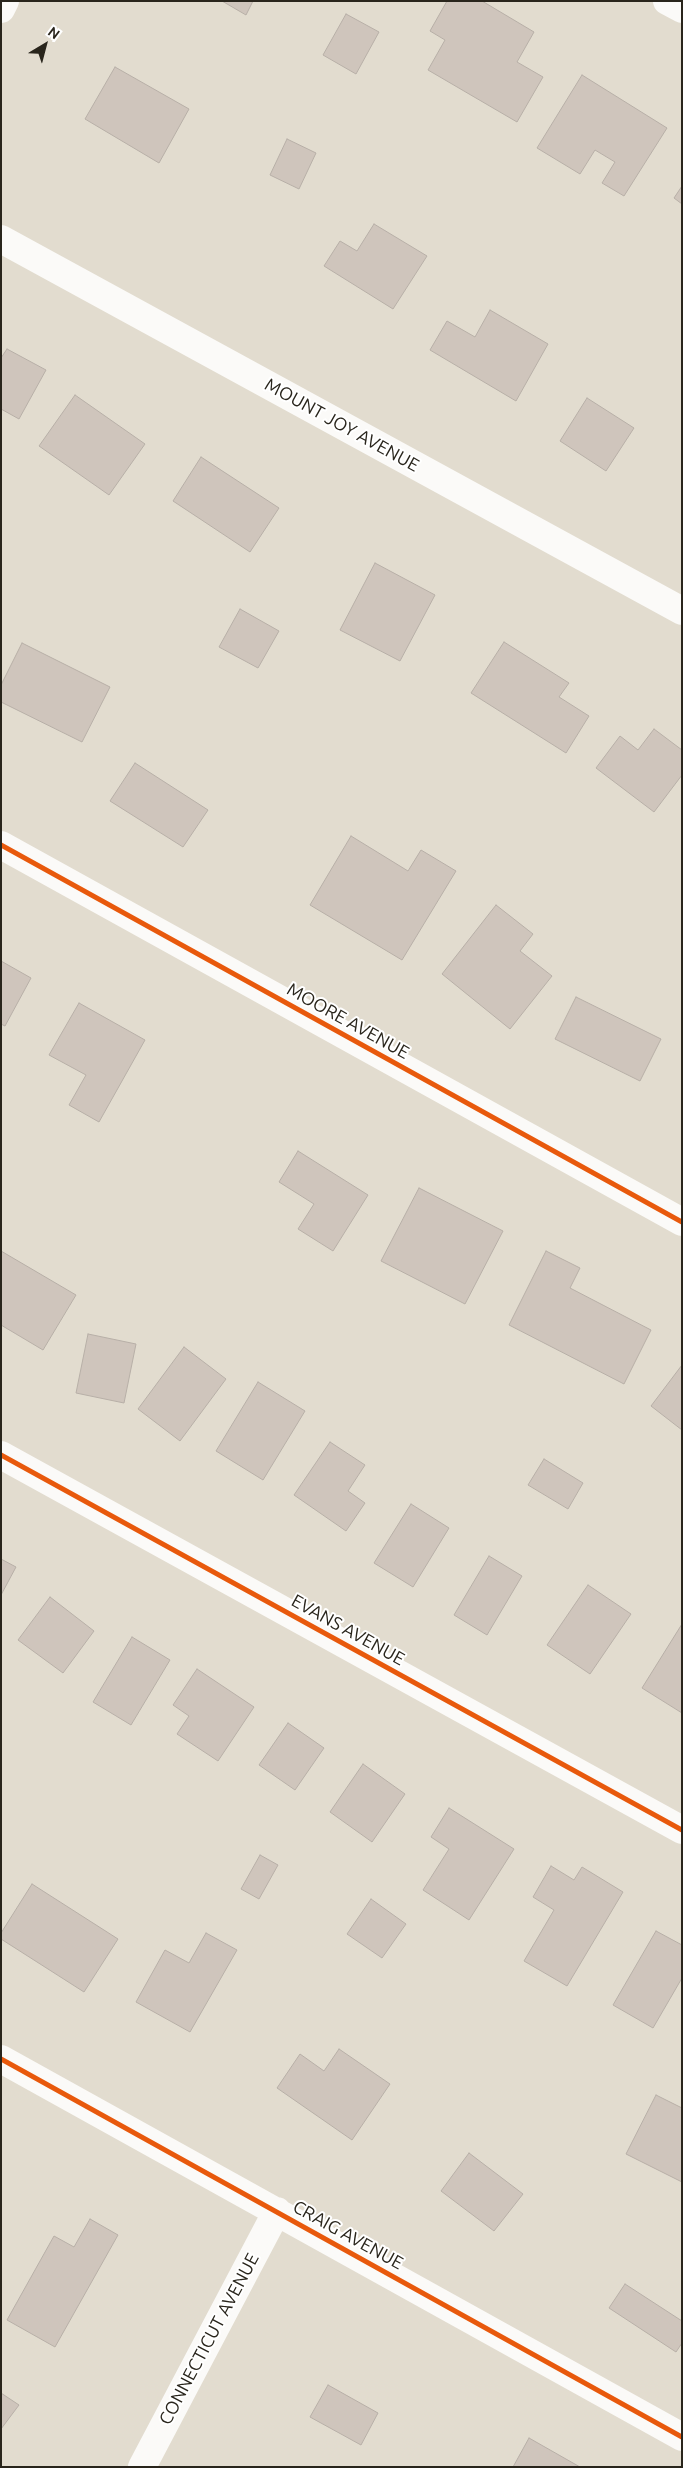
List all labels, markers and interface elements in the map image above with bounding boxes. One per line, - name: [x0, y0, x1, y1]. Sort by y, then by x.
- north arrow: [20, 20, 70, 70]
- text: N: [45, 23, 63, 43]
- street label: MOUNT JOY AVENUE: [261, 374, 423, 476]
- street label: MOORE AVENUE: [283, 978, 413, 1064]
- street label: EVANS AVENUE: [288, 1590, 408, 1670]
- street label: CRAIG AVENUE: [289, 2196, 407, 2274]
- street label: CONNECTICUT AVENUE: [155, 2249, 263, 2429]

